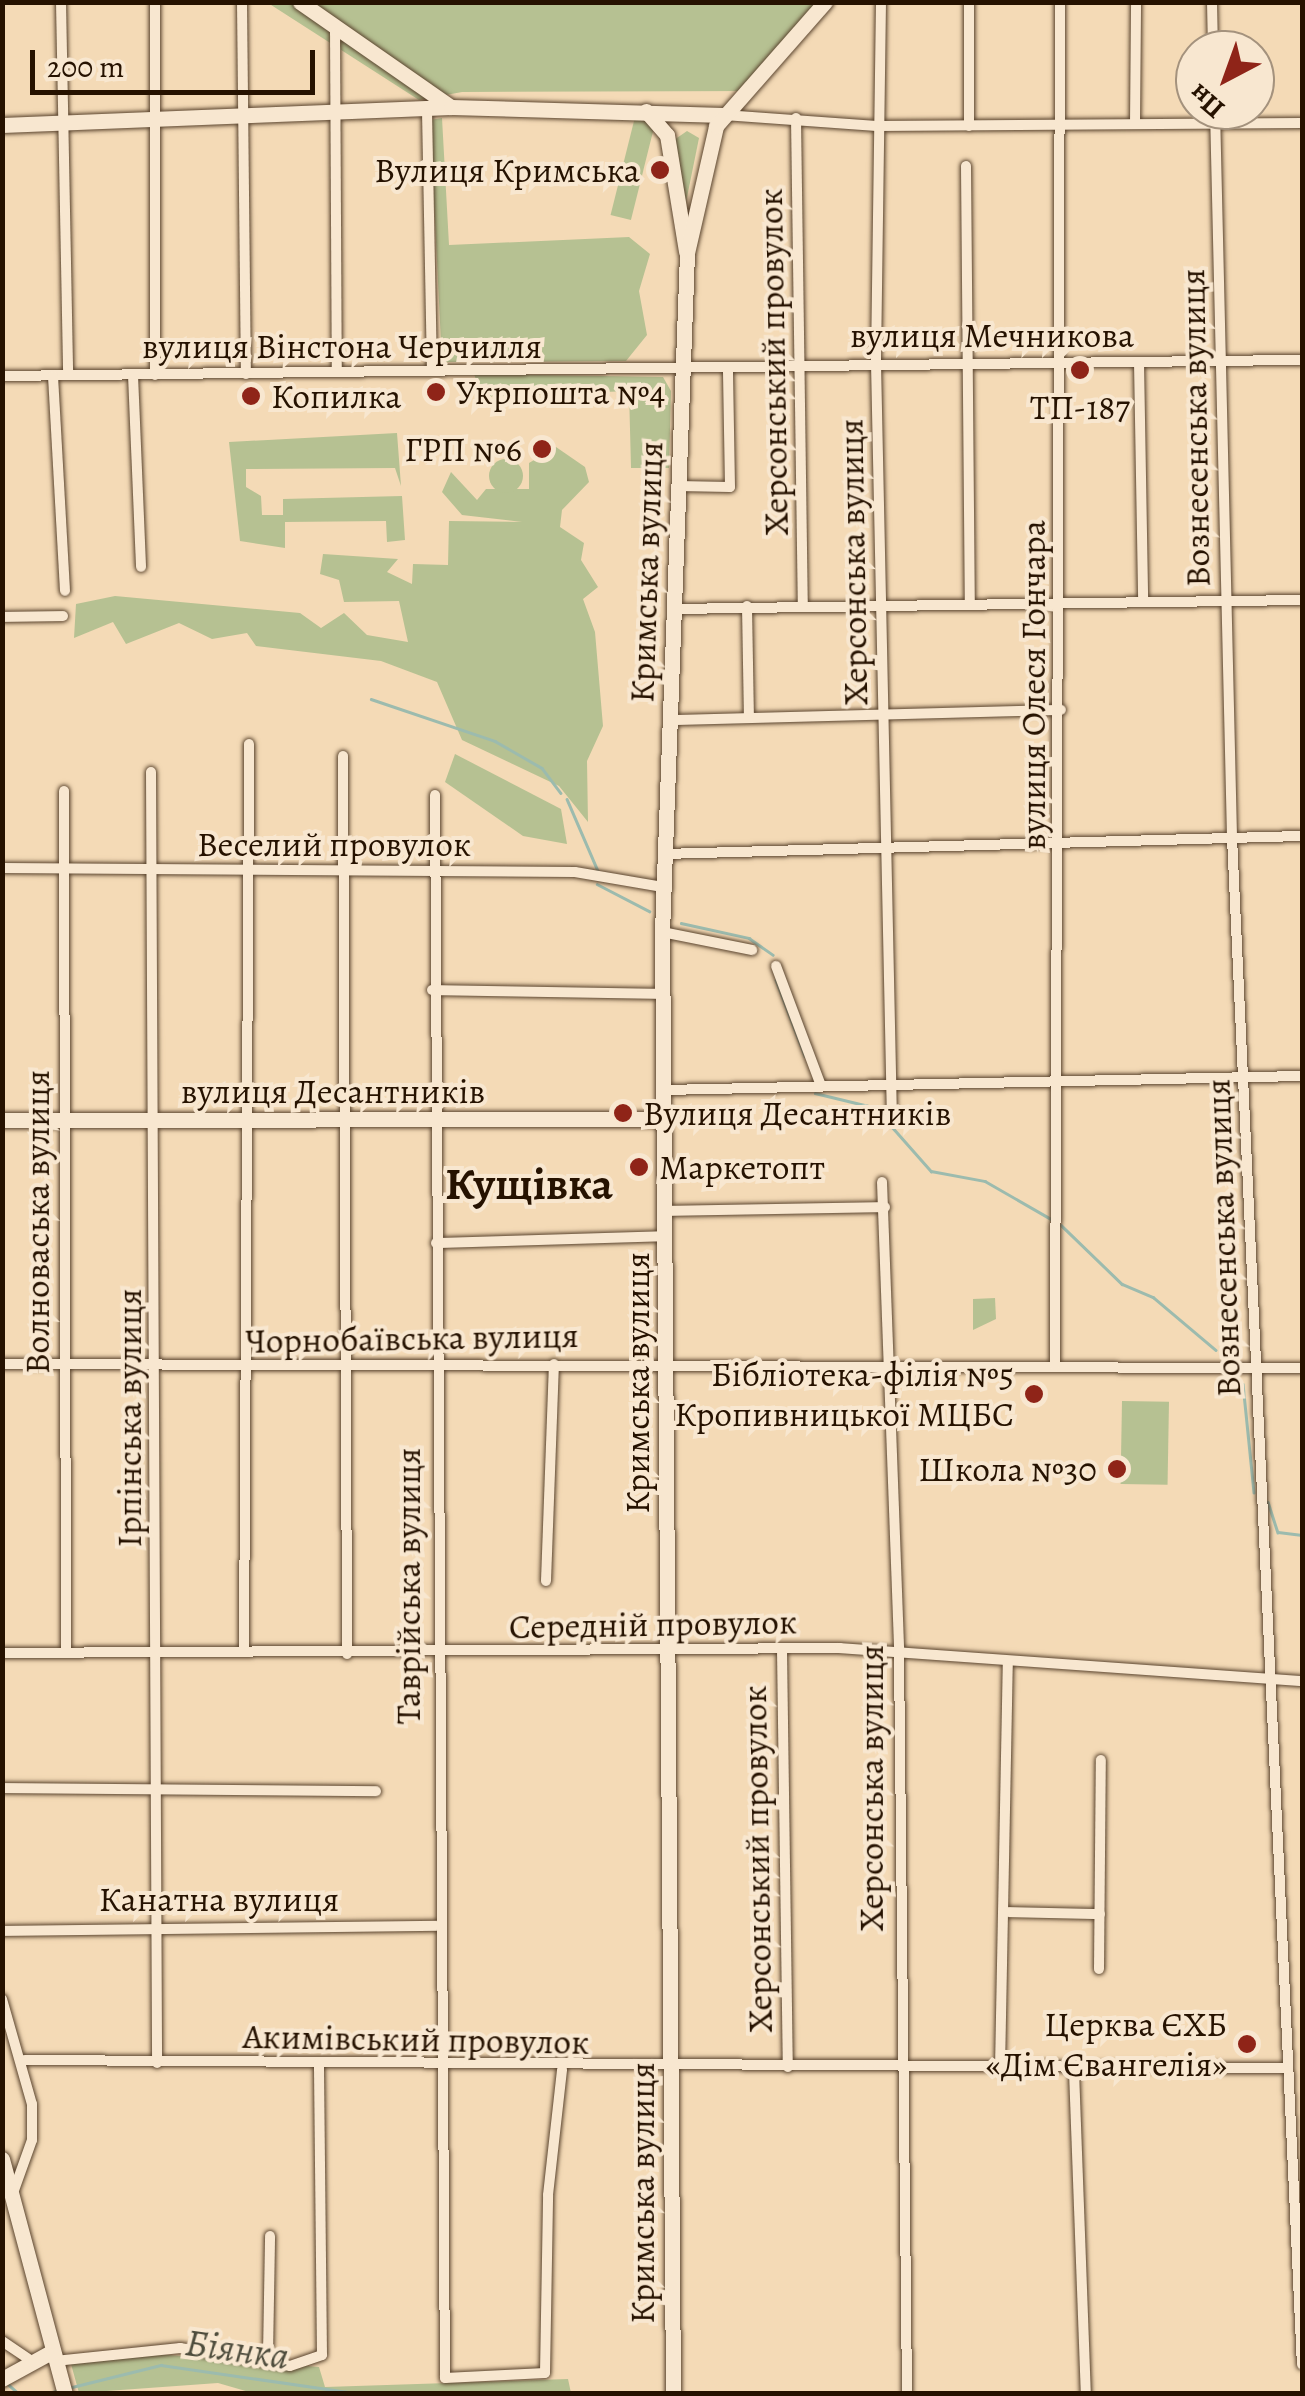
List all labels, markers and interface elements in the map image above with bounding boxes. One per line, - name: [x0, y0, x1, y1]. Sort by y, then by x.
- scale bar: [35, 30, 320, 92]
- north arrow: [1175, 30, 1275, 130]
- text: 200 m: [47, 47, 124, 87]
- text: Пн: [1180, 75, 1233, 127]
- place label: Вулиця Кримська: [374, 149, 640, 191]
- marker: Вулиця Кримська: [649, 159, 671, 181]
- street label: Херсонський провулок: [749, 188, 797, 536]
- street label: Вознесенська вулиця: [1171, 269, 1219, 587]
- street label: вулиця Мечникова: [850, 314, 1134, 356]
- street label: вулиця Вінстона Черчилля: [142, 325, 542, 367]
- marker: ТП-187: [1069, 359, 1091, 381]
- place label: Укрпошта №4: [456, 371, 665, 413]
- place label: Копилка: [271, 375, 401, 417]
- marker: Укрпошта №4: [425, 381, 447, 403]
- marker: Копилка: [240, 385, 262, 407]
- place label: ТП-187: [1030, 386, 1130, 428]
- street label: Херсонська вулиця: [830, 418, 876, 706]
- place label: ГРП №6: [404, 428, 522, 470]
- marker: ГРП №6: [531, 438, 553, 460]
- street label: Кримська вулиця: [620, 440, 672, 704]
- street label: вулиця Олеся Гончара: [1012, 520, 1054, 850]
- street label: Веселий провулок: [197, 823, 471, 865]
- street label: Волноваська вулиця: [16, 1070, 58, 1374]
- street label: вулиця Десантників: [181, 1070, 485, 1112]
- street label: Вознесенська вулиця: [1196, 1078, 1250, 1398]
- place label: Вулиця Десантників: [643, 1092, 951, 1134]
- marker: Вулиця Десантників: [612, 1102, 634, 1124]
- place label: Маркетопт: [659, 1146, 825, 1188]
- marker: Маркетопт: [628, 1156, 650, 1178]
- district label: Кущівка: [445, 1158, 613, 1212]
- street label: Кримська вулиця: [616, 1252, 658, 1514]
- street label: Ірпінська вулиця: [108, 1289, 150, 1547]
- street label: Чорнобаївська вулиця: [245, 1314, 579, 1362]
- place label: Бібліотека-філія №5 Кропивницької МЦБС: [674, 1353, 1014, 1435]
- marker: Бібліотека-філія №5 Кропивницької МЦБС: [1023, 1383, 1045, 1405]
- street label: Таврійська вулиця: [387, 1448, 429, 1724]
- place label: Школа №30: [918, 1448, 1097, 1490]
- marker: Школа №30: [1106, 1458, 1128, 1480]
- street label: Середній провулок: [509, 1600, 797, 1648]
- street label: Херсонська вулиця: [850, 1645, 892, 1931]
- street label: Херсонський провулок: [733, 1685, 781, 2033]
- street label: Канатна вулиця: [99, 1878, 339, 1920]
- place label: Церква ЄХБ «Дім Євангелія»: [986, 2003, 1227, 2085]
- street label: Акимівський провулок: [242, 2015, 590, 2063]
- marker: Церква ЄХБ «Дім Євангелія»: [1236, 2033, 1258, 2055]
- street label: Кримська вулиця: [621, 2062, 663, 2324]
- water label: Біянка: [182, 2320, 292, 2380]

